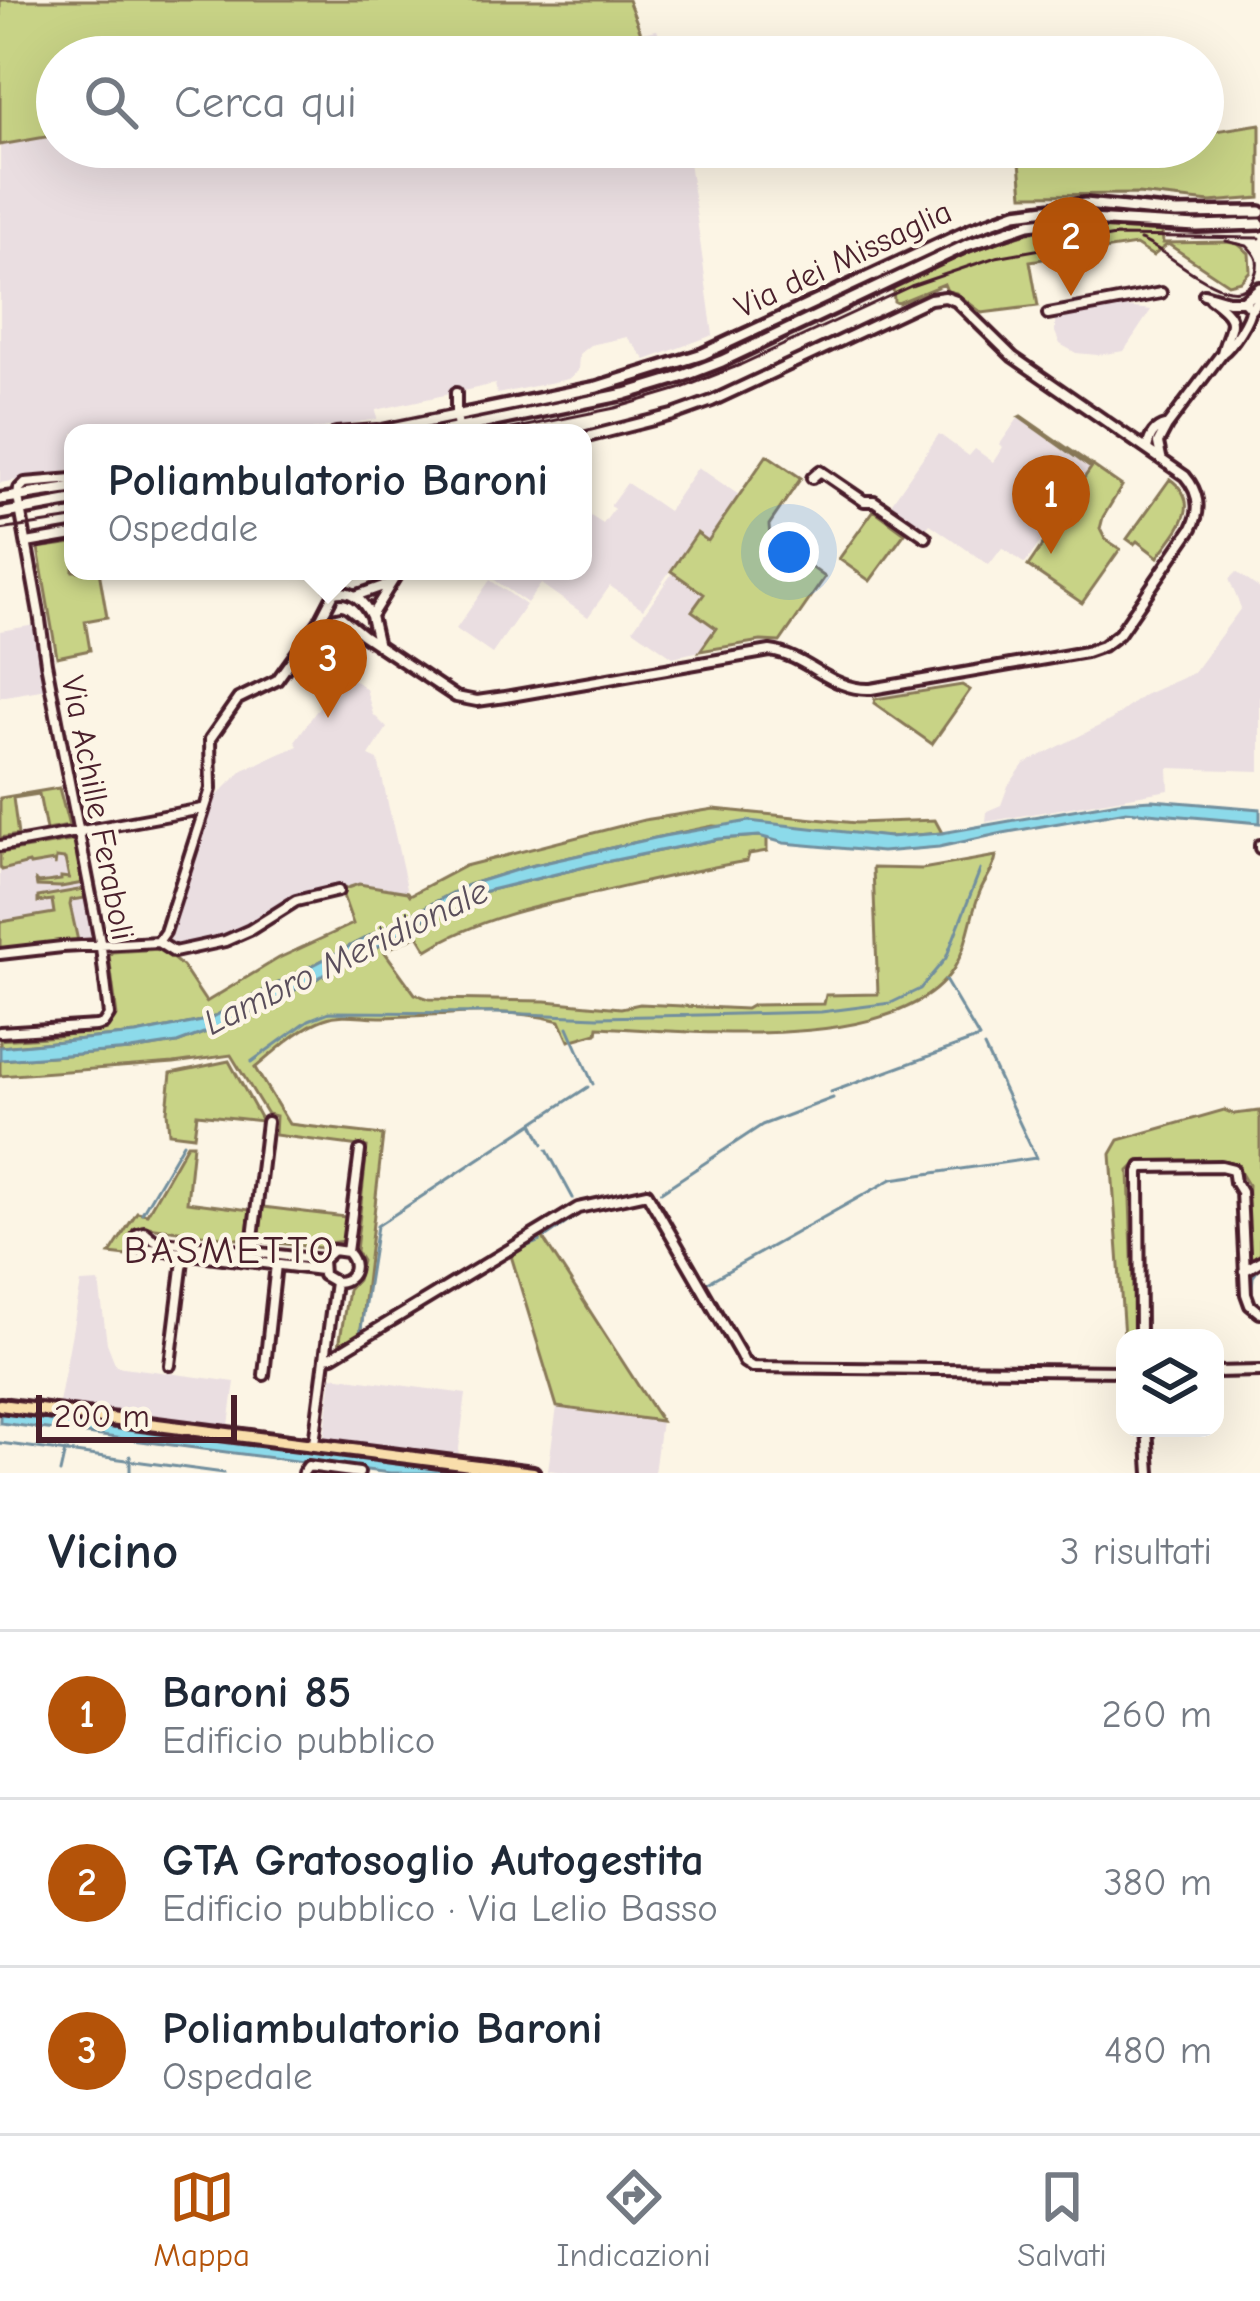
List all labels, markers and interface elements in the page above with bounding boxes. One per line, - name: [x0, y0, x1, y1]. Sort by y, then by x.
- search box: [36, 36, 1224, 168]
- icon: search: [78, 69, 144, 135]
- text: Cerca qui: [174, 76, 357, 128]
- street label: Via dei Missaglia: [729, 192, 957, 326]
- pin: 2: [1032, 197, 1110, 296]
- popup: [64, 424, 592, 580]
- text: Poliambulatorio Baroni: [108, 454, 548, 506]
- pin: 1: [1012, 455, 1090, 554]
- text: Ospedale: [108, 506, 258, 551]
- your location: [759, 522, 819, 582]
- pin: 3: [289, 619, 367, 718]
- street label: Via Achille Feraboli: [54, 673, 142, 943]
- water label: Lambro Meridionale: [197, 870, 495, 1044]
- district label: BASMETTO: [124, 1228, 336, 1273]
- map controls: [1116, 1329, 1224, 1437]
- button: layers: [1116, 1329, 1224, 1437]
- scale bar: [36, 1389, 237, 1442]
- text: 200 m: [54, 1397, 150, 1435]
- text: Vicino: [48, 1522, 178, 1581]
- text: 3 risultati: [1060, 1529, 1212, 1574]
- text: Baroni 85: [162, 1666, 351, 1718]
- text: 1: [79, 1692, 95, 1737]
- text: 260 m: [1101, 1692, 1212, 1737]
- text: Edificio pubblico: [162, 1718, 435, 1763]
- text: GTA Gratosoglio Autogestita: [162, 1834, 704, 1886]
- text: 2: [77, 1860, 97, 1905]
- text: 380 m: [1103, 1860, 1212, 1905]
- text: Edificio pubblico · Via Lelio Basso: [162, 1886, 718, 1931]
- text: Poliambulatorio Baroni: [162, 2002, 603, 2054]
- text: 3: [77, 2028, 97, 2073]
- text: 480 m: [1104, 2028, 1212, 2073]
- text: Ospedale: [162, 2054, 312, 2099]
- tab: Mappa: [153, 2164, 250, 2274]
- tab: Indicazioni: [557, 2164, 711, 2274]
- tab: Salvati: [1017, 2164, 1107, 2274]

